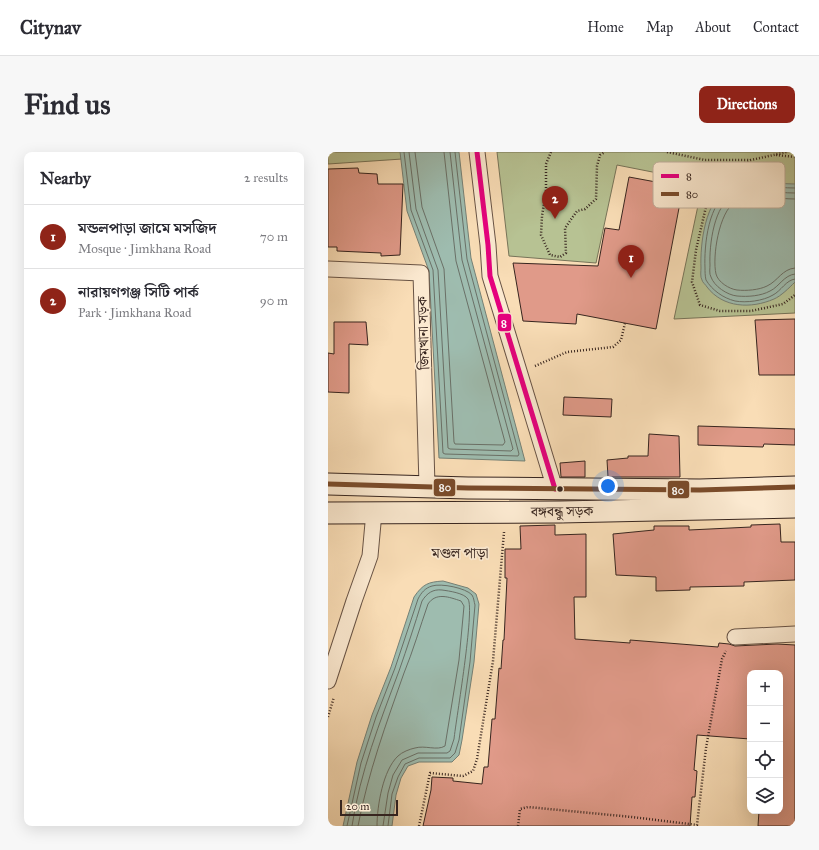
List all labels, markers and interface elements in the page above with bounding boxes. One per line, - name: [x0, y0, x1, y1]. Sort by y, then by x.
- text: Citynav: [20, 16, 81, 39]
- text: Home: [587, 19, 624, 36]
- text: Map: [646, 19, 673, 36]
- text: About: [695, 19, 731, 36]
- text: Contact: [753, 19, 799, 36]
- button: Directions: [699, 86, 795, 123]
- text: Find us: [24, 87, 110, 122]
- legend: [653, 162, 785, 208]
- text: Nearby: [40, 168, 91, 189]
- text: 2 results: [244, 170, 288, 186]
- text: 8: [686, 170, 692, 183]
- pin: 2: [542, 186, 568, 219]
- text: 80: [686, 188, 698, 201]
- text: মন্ডলপাড়া জামে মসজিদ: [78, 219, 217, 237]
- text: 1: [50, 229, 56, 245]
- text: 70 m: [260, 229, 288, 245]
- text: Mosque · Jimkhana Road: [78, 241, 211, 257]
- pin: 1: [618, 245, 644, 278]
- text: নারায়ণগঞ্জ সিটি পার্ক: [78, 283, 199, 301]
- text: 2: [50, 293, 56, 309]
- text: 90 m: [260, 293, 288, 309]
- street label: জিমখানা সড়ক: [414, 295, 433, 371]
- text: Park · Jimkhana Road: [78, 305, 191, 321]
- line badge: 8: [497, 313, 512, 332]
- text: 8: [501, 317, 507, 330]
- your location: [598, 476, 618, 496]
- line badge: 80: [433, 478, 456, 497]
- line badge: 80: [667, 480, 690, 499]
- text: 80: [439, 481, 452, 494]
- unlabelled marker: [555, 484, 565, 494]
- text: 80: [672, 484, 685, 497]
- street label: বঙ্গবন্ধু সড়ক: [530, 502, 594, 521]
- district label: মণ্ডল পাড়া: [431, 544, 488, 562]
- map controls: [747, 670, 783, 814]
- button: +: [747, 670, 783, 706]
- button: −: [747, 706, 783, 742]
- button: locate: [747, 742, 783, 778]
- button: layers: [747, 778, 783, 814]
- scale bar: [340, 798, 398, 817]
- text: 20 m: [346, 800, 369, 813]

